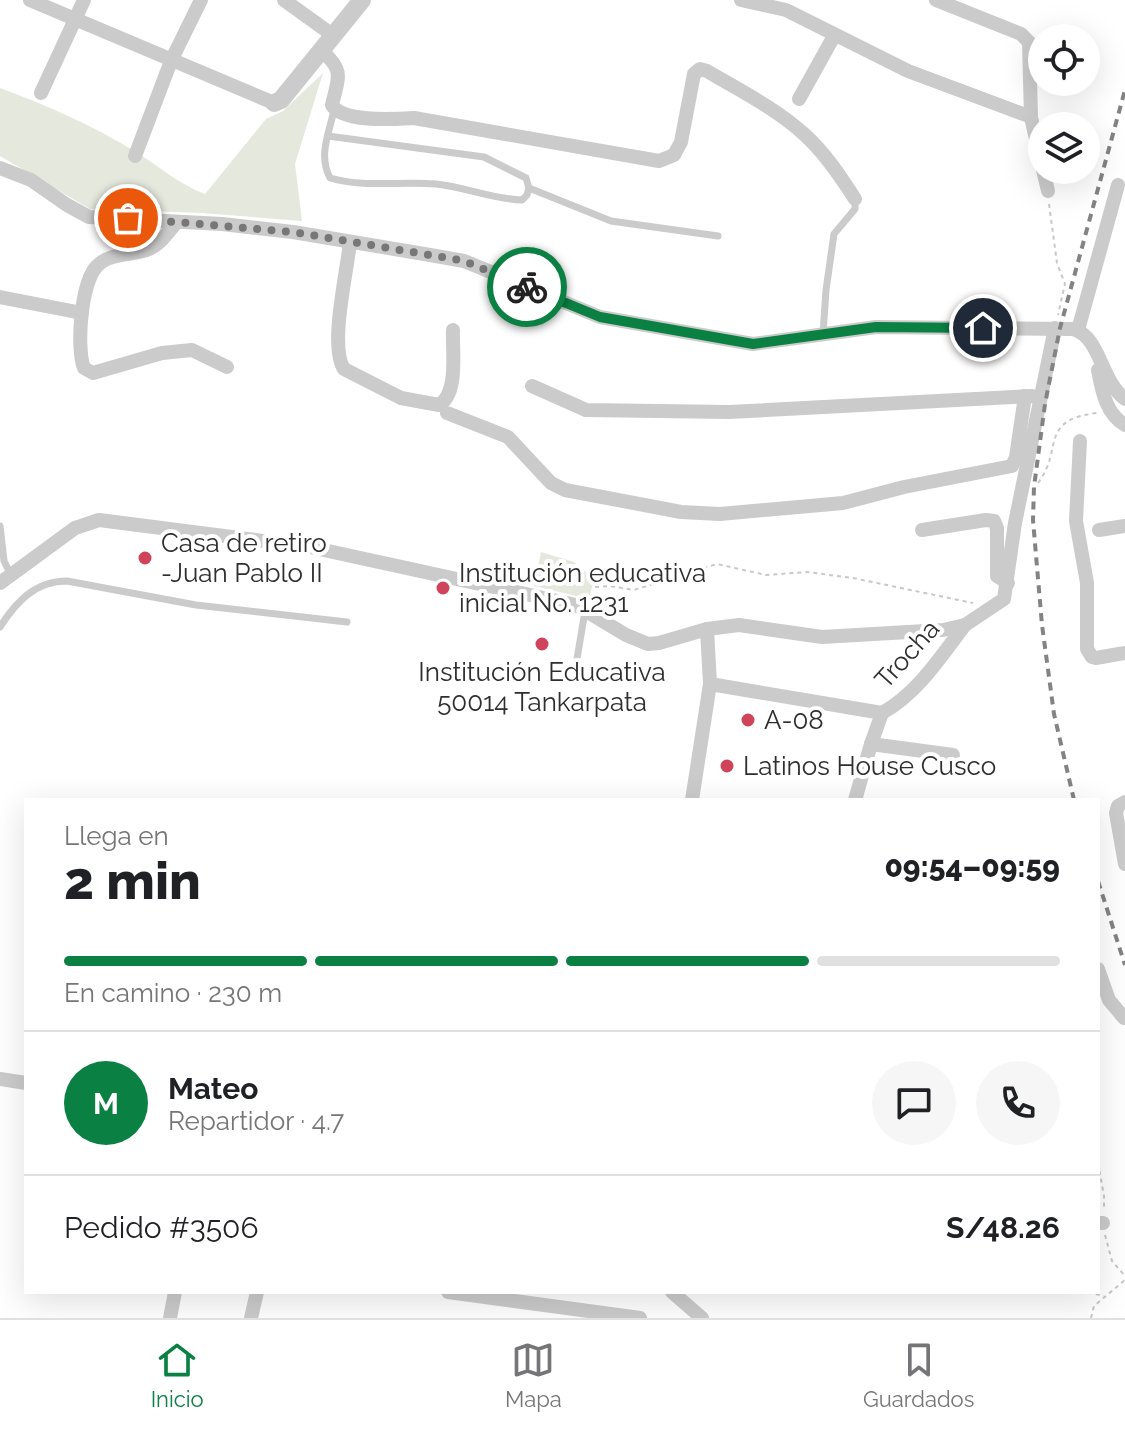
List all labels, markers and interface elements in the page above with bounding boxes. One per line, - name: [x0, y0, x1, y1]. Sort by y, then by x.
- map controls: [1028, 24, 1100, 184]
- button: locate: [1028, 24, 1100, 96]
- button: layers: [1028, 112, 1100, 184]
- pin: [94, 184, 162, 252]
- icon: bag: [106, 196, 150, 240]
- courier: [487, 247, 567, 327]
- icon: bike: [505, 265, 549, 309]
- pin: [949, 294, 1017, 362]
- icon: home: [961, 306, 1005, 350]
- place label: Casa de retiro -Juan Pablo II: [161, 528, 327, 588]
- marker: Casa de retiro -Juan Pablo II: [136, 549, 154, 567]
- place label: Institución educativa inicial No. 1231: [459, 558, 706, 618]
- marker: Institución educativa inicial No. 1231: [434, 579, 452, 597]
- street label: Trocha: [869, 614, 945, 694]
- marker: Institución Educativa 50014 Tankarpata: [533, 635, 551, 653]
- place label: Institución Educativa 50014 Tankarpata: [418, 657, 666, 717]
- place label: A-08: [764, 705, 824, 735]
- marker: A-08: [739, 711, 757, 729]
- place label: Latinos House Cusco: [743, 751, 996, 781]
- marker: Latinos House Cusco: [718, 757, 736, 775]
- text: Llega en: [64, 821, 169, 851]
- text: 09:54–09:59: [884, 849, 1060, 884]
- text: 2 min: [64, 850, 201, 911]
- text: En camino · 230 m: [64, 978, 282, 1008]
- button: chat: [872, 1061, 956, 1145]
- button: phone: [976, 1061, 1060, 1145]
- text: Mateo: [168, 1071, 258, 1106]
- text: M: [93, 1086, 119, 1121]
- text: Repartidor · 4.7: [168, 1106, 344, 1136]
- text: Pedido #3506: [64, 1210, 259, 1245]
- text: S/48.26: [946, 1210, 1060, 1245]
- tab: Inicio: [151, 1338, 204, 1412]
- tab: Mapa: [505, 1338, 562, 1412]
- tab: Guardados: [863, 1338, 974, 1412]

